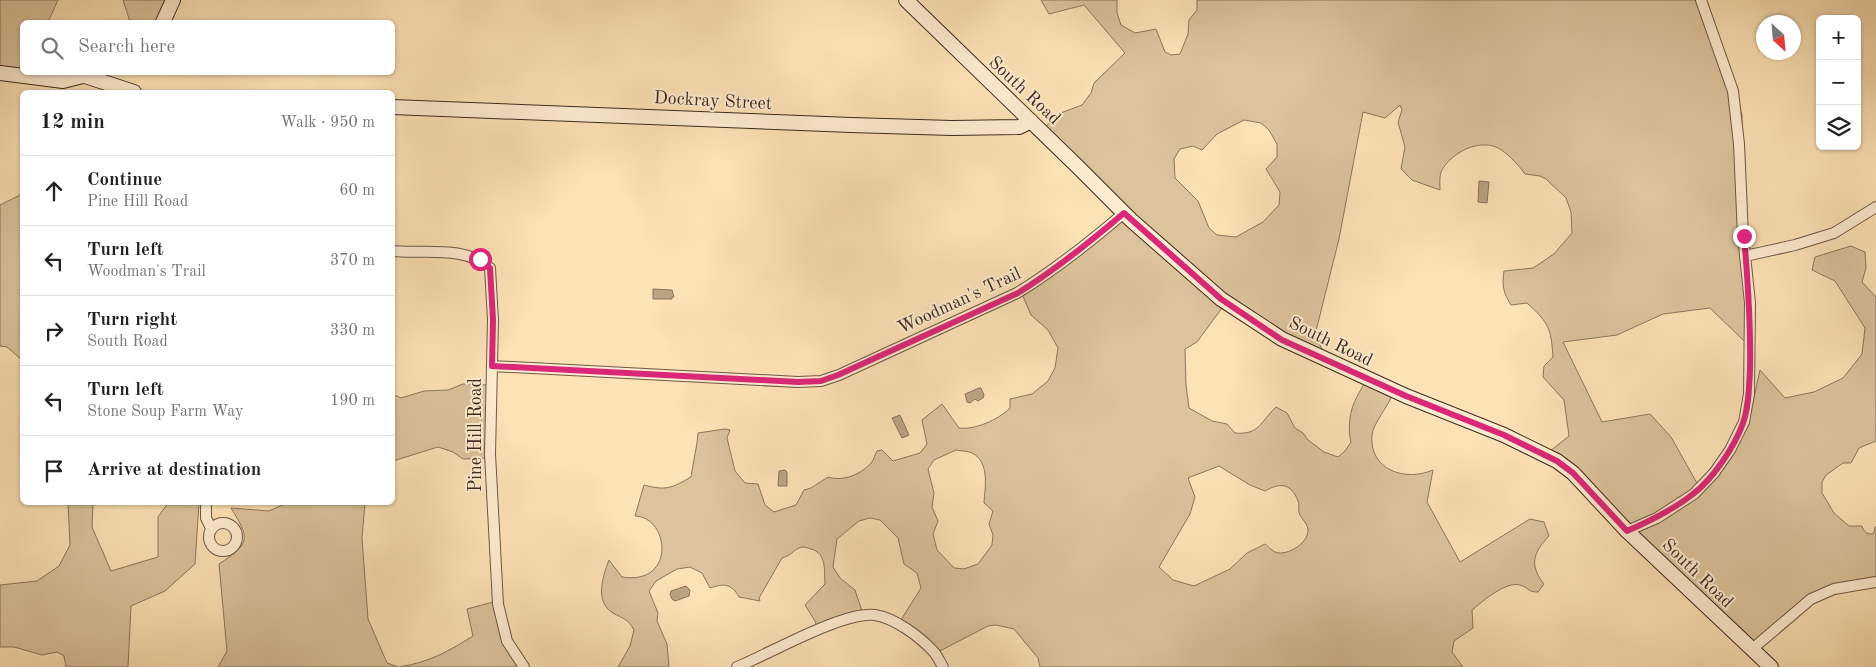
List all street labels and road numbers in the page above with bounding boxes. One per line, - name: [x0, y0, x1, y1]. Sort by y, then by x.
- street label: South Road: [985, 53, 1064, 128]
- street label: Dockray Street: [653, 89, 773, 113]
- street label: Woodman's Trail: [895, 264, 1024, 337]
- street label: South Road: [1286, 314, 1375, 370]
- street label: Pine Hill Road: [467, 378, 485, 492]
- street label: South Road: [1658, 536, 1736, 612]

